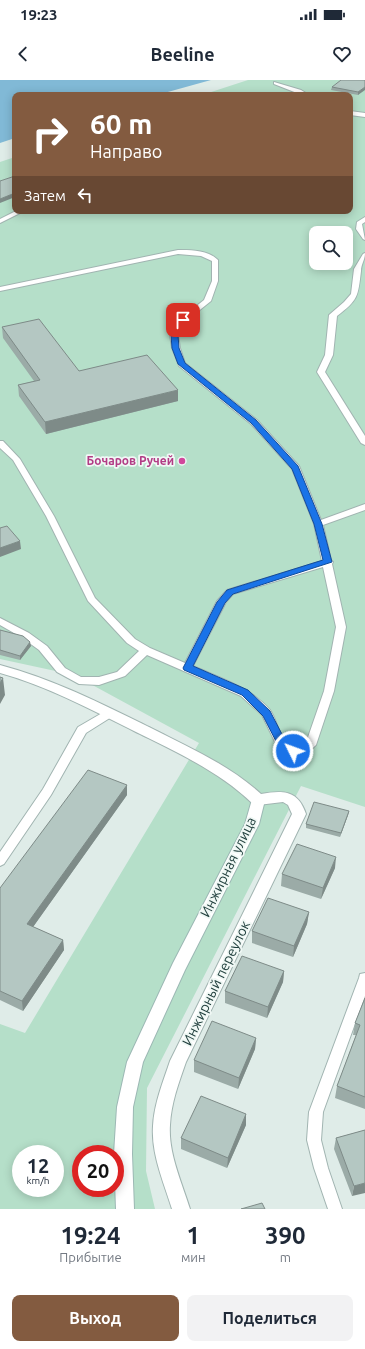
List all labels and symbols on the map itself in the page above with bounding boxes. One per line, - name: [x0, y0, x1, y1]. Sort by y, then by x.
- pin: [166, 303, 200, 337]
- place label: Бочаров Ручей: [87, 454, 174, 467]
- marker: Бочаров Ручей: [177, 456, 187, 466]
- position arrow: [272, 730, 314, 772]
- street label: Инжирная улица: [197, 814, 259, 920]
- street label: Инжирный переулок: [179, 918, 253, 1048]
- speed limit sign: 20: [72, 1145, 124, 1197]

